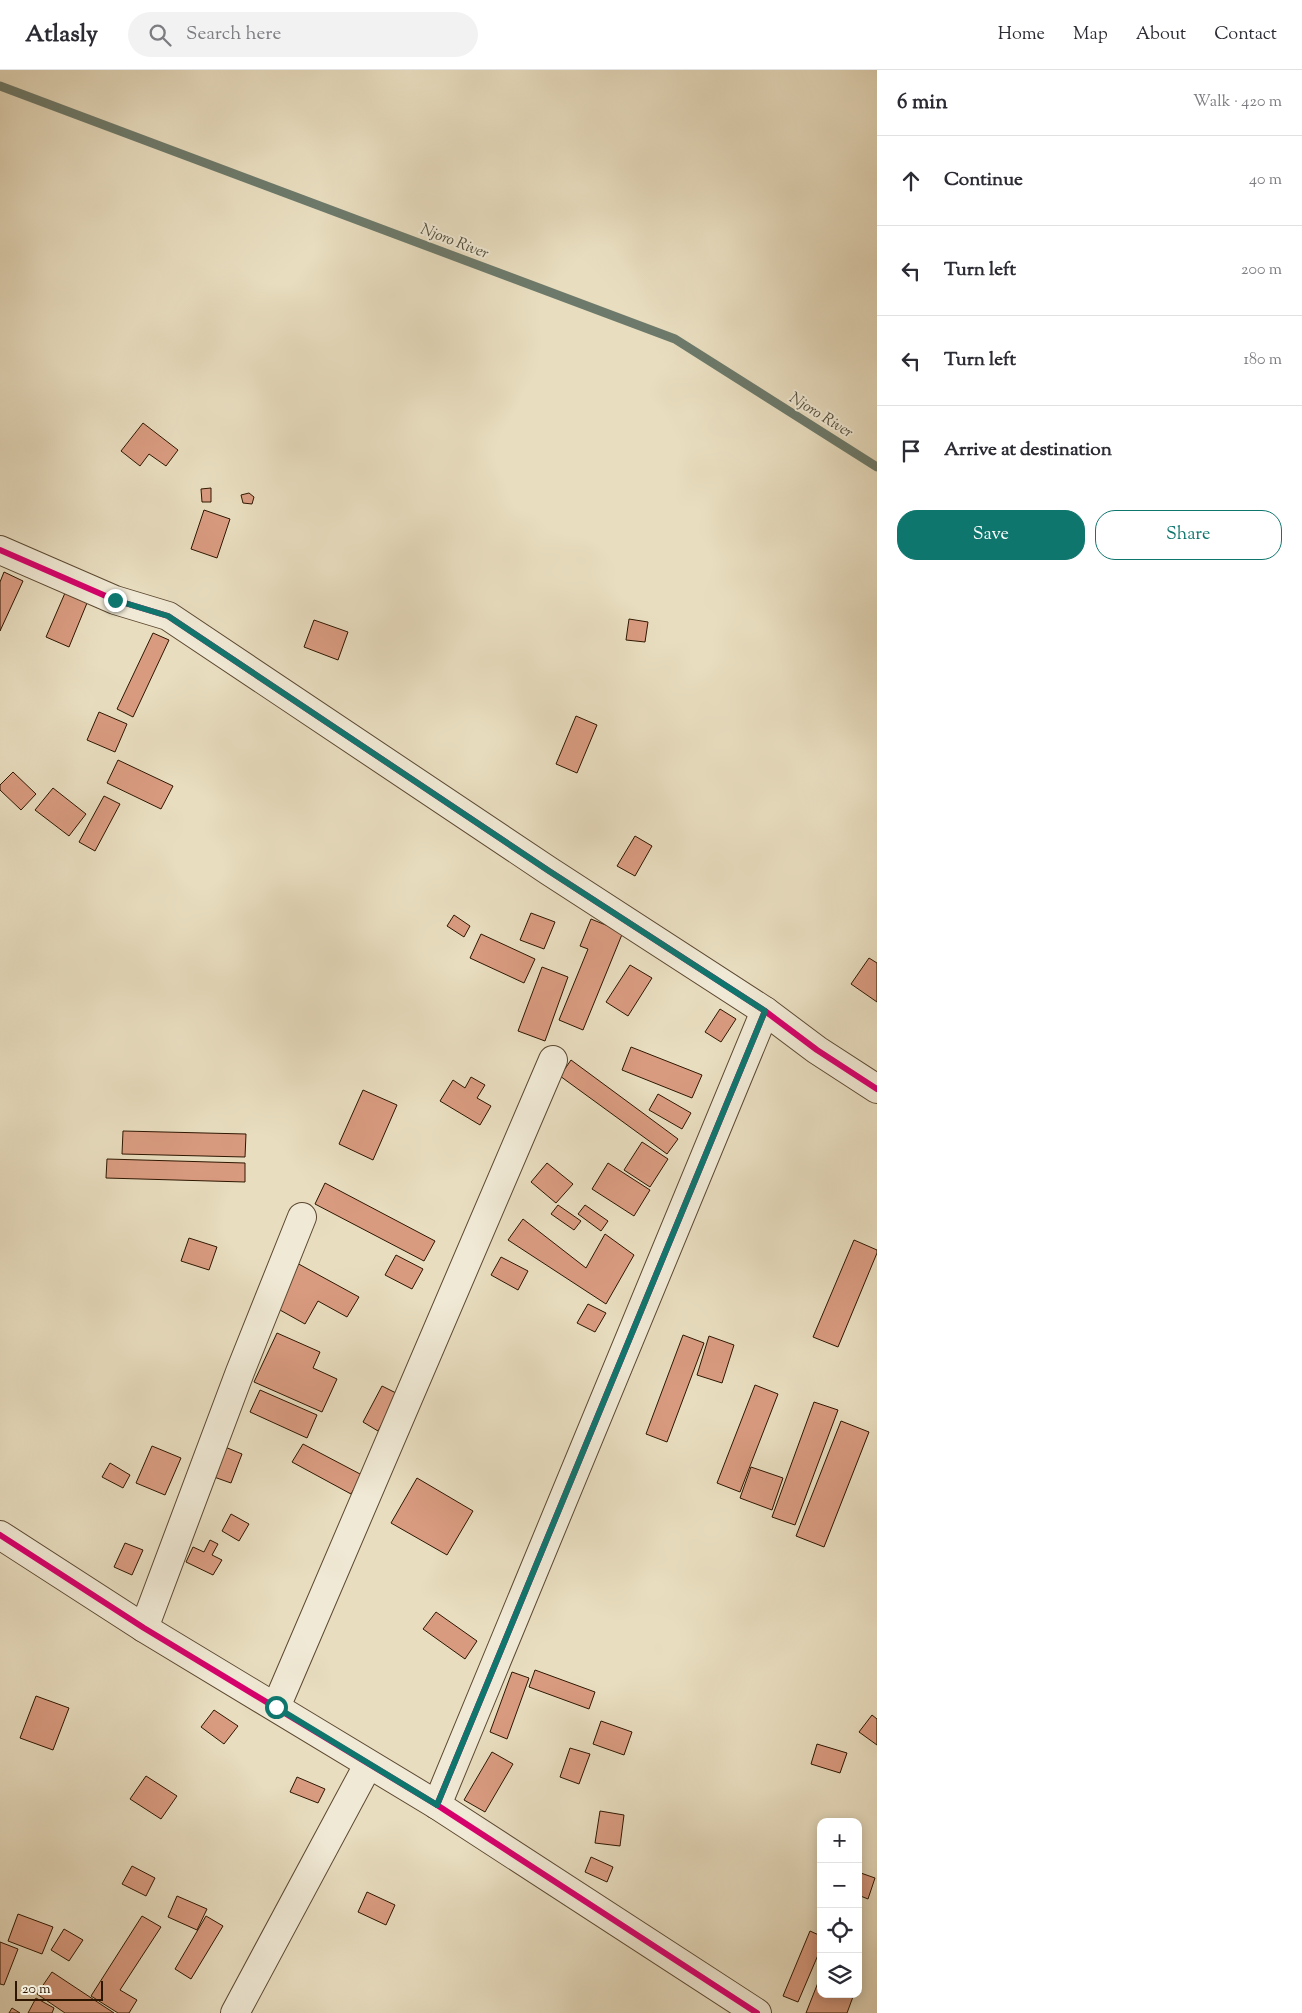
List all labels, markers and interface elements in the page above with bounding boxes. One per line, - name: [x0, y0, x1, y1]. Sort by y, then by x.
- search box: [128, 12, 478, 57]
- text: Atlasly: [25, 18, 98, 52]
- icon: search: [146, 21, 174, 49]
- text: Search here: [186, 21, 281, 48]
- text: Home: [998, 22, 1045, 48]
- text: Map: [1073, 22, 1108, 48]
- text: About: [1136, 22, 1186, 48]
- text: Contact: [1214, 22, 1277, 48]
- text: 6 min: [897, 88, 948, 118]
- text: Walk · 420 m: [1193, 91, 1282, 114]
- icon: ahead: [897, 167, 925, 195]
- text: Continue: [944, 167, 1023, 194]
- text: 40 m: [1249, 169, 1282, 192]
- water label: Njoro River: [417, 219, 492, 266]
- icon: left: [897, 257, 925, 285]
- text: Turn left: [944, 257, 1016, 284]
- text: 200 m: [1241, 259, 1282, 282]
- icon: left: [897, 347, 925, 375]
- text: Turn left: [944, 347, 1016, 374]
- text: 180 m: [1243, 349, 1282, 372]
- water label: Njoro River: [784, 387, 857, 445]
- icon: arrive: [897, 437, 925, 465]
- text: Arrive at destination: [944, 437, 1112, 464]
- button: Save: [897, 510, 1085, 560]
- button: Share: [1095, 510, 1282, 560]
- route end: [104, 589, 127, 612]
- route start: [265, 1696, 288, 1719]
- map controls: [817, 1818, 862, 1998]
- button: +: [817, 1818, 862, 1863]
- button: −: [817, 1863, 862, 1908]
- button: locate: [817, 1908, 862, 1953]
- button: layers: [817, 1953, 862, 1998]
- scale bar: [15, 1978, 102, 2001]
- text: 20 m: [22, 1980, 51, 2000]

